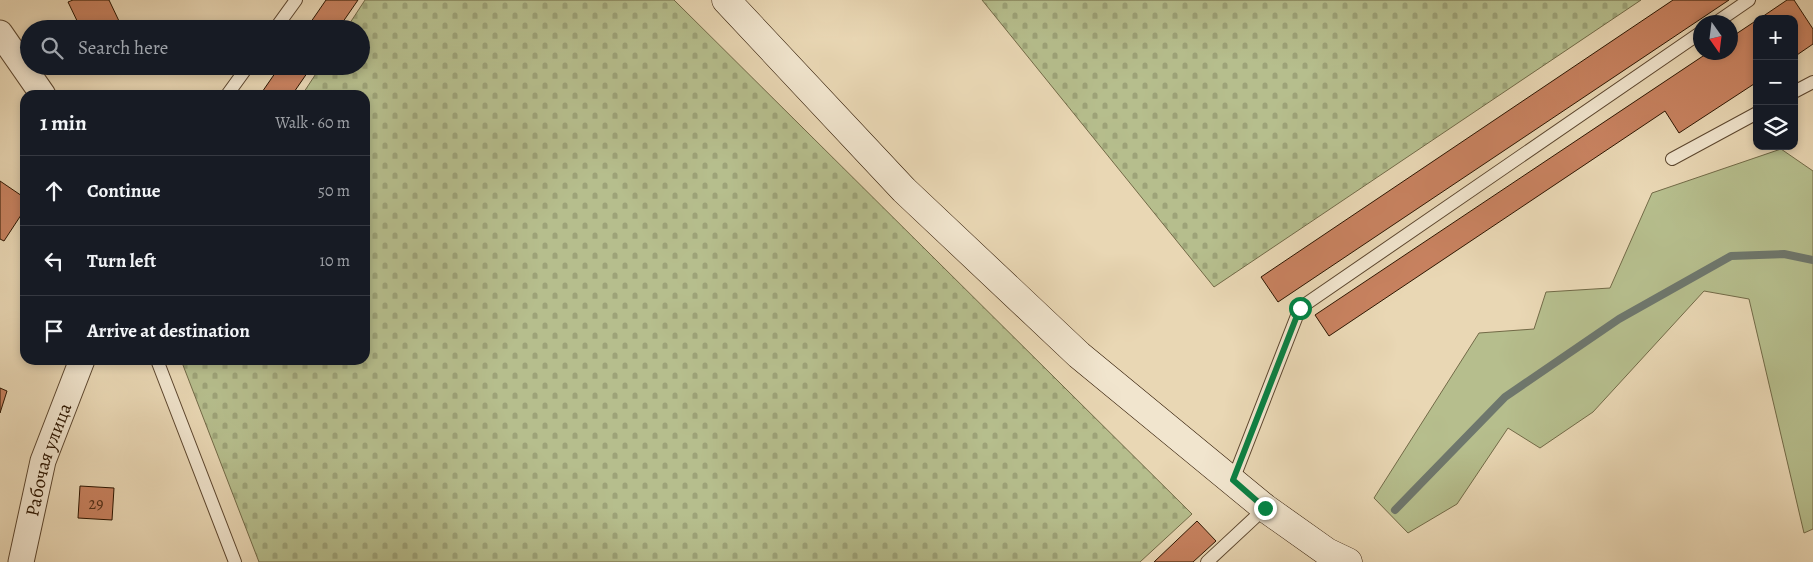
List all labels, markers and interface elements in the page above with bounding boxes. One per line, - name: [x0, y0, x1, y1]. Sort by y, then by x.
- north arrow: [1693, 15, 1738, 60]
- map controls: [1753, 15, 1798, 150]
- button: +: [1753, 15, 1798, 60]
- search box: [20, 20, 370, 75]
- icon: search: [38, 34, 66, 62]
- text: Search here: [78, 35, 168, 61]
- button: −: [1753, 60, 1798, 105]
- button: layers: [1753, 105, 1798, 150]
- text: 1 min: [40, 109, 87, 137]
- text: Walk · 60 m: [275, 112, 350, 134]
- icon: ahead: [40, 177, 68, 205]
- text: Continue: [87, 178, 161, 204]
- text: 50 m: [318, 180, 350, 202]
- icon: left: [40, 247, 68, 275]
- text: Turn left: [87, 248, 156, 274]
- text: 10 m: [320, 250, 350, 272]
- route start: [1289, 297, 1312, 320]
- icon: arrive: [40, 317, 68, 345]
- text: Arrive at destination: [87, 318, 250, 344]
- street label: Рабочая улица: [19, 399, 78, 519]
- house number: 29: [89, 493, 103, 515]
- route end: [1254, 497, 1277, 520]

